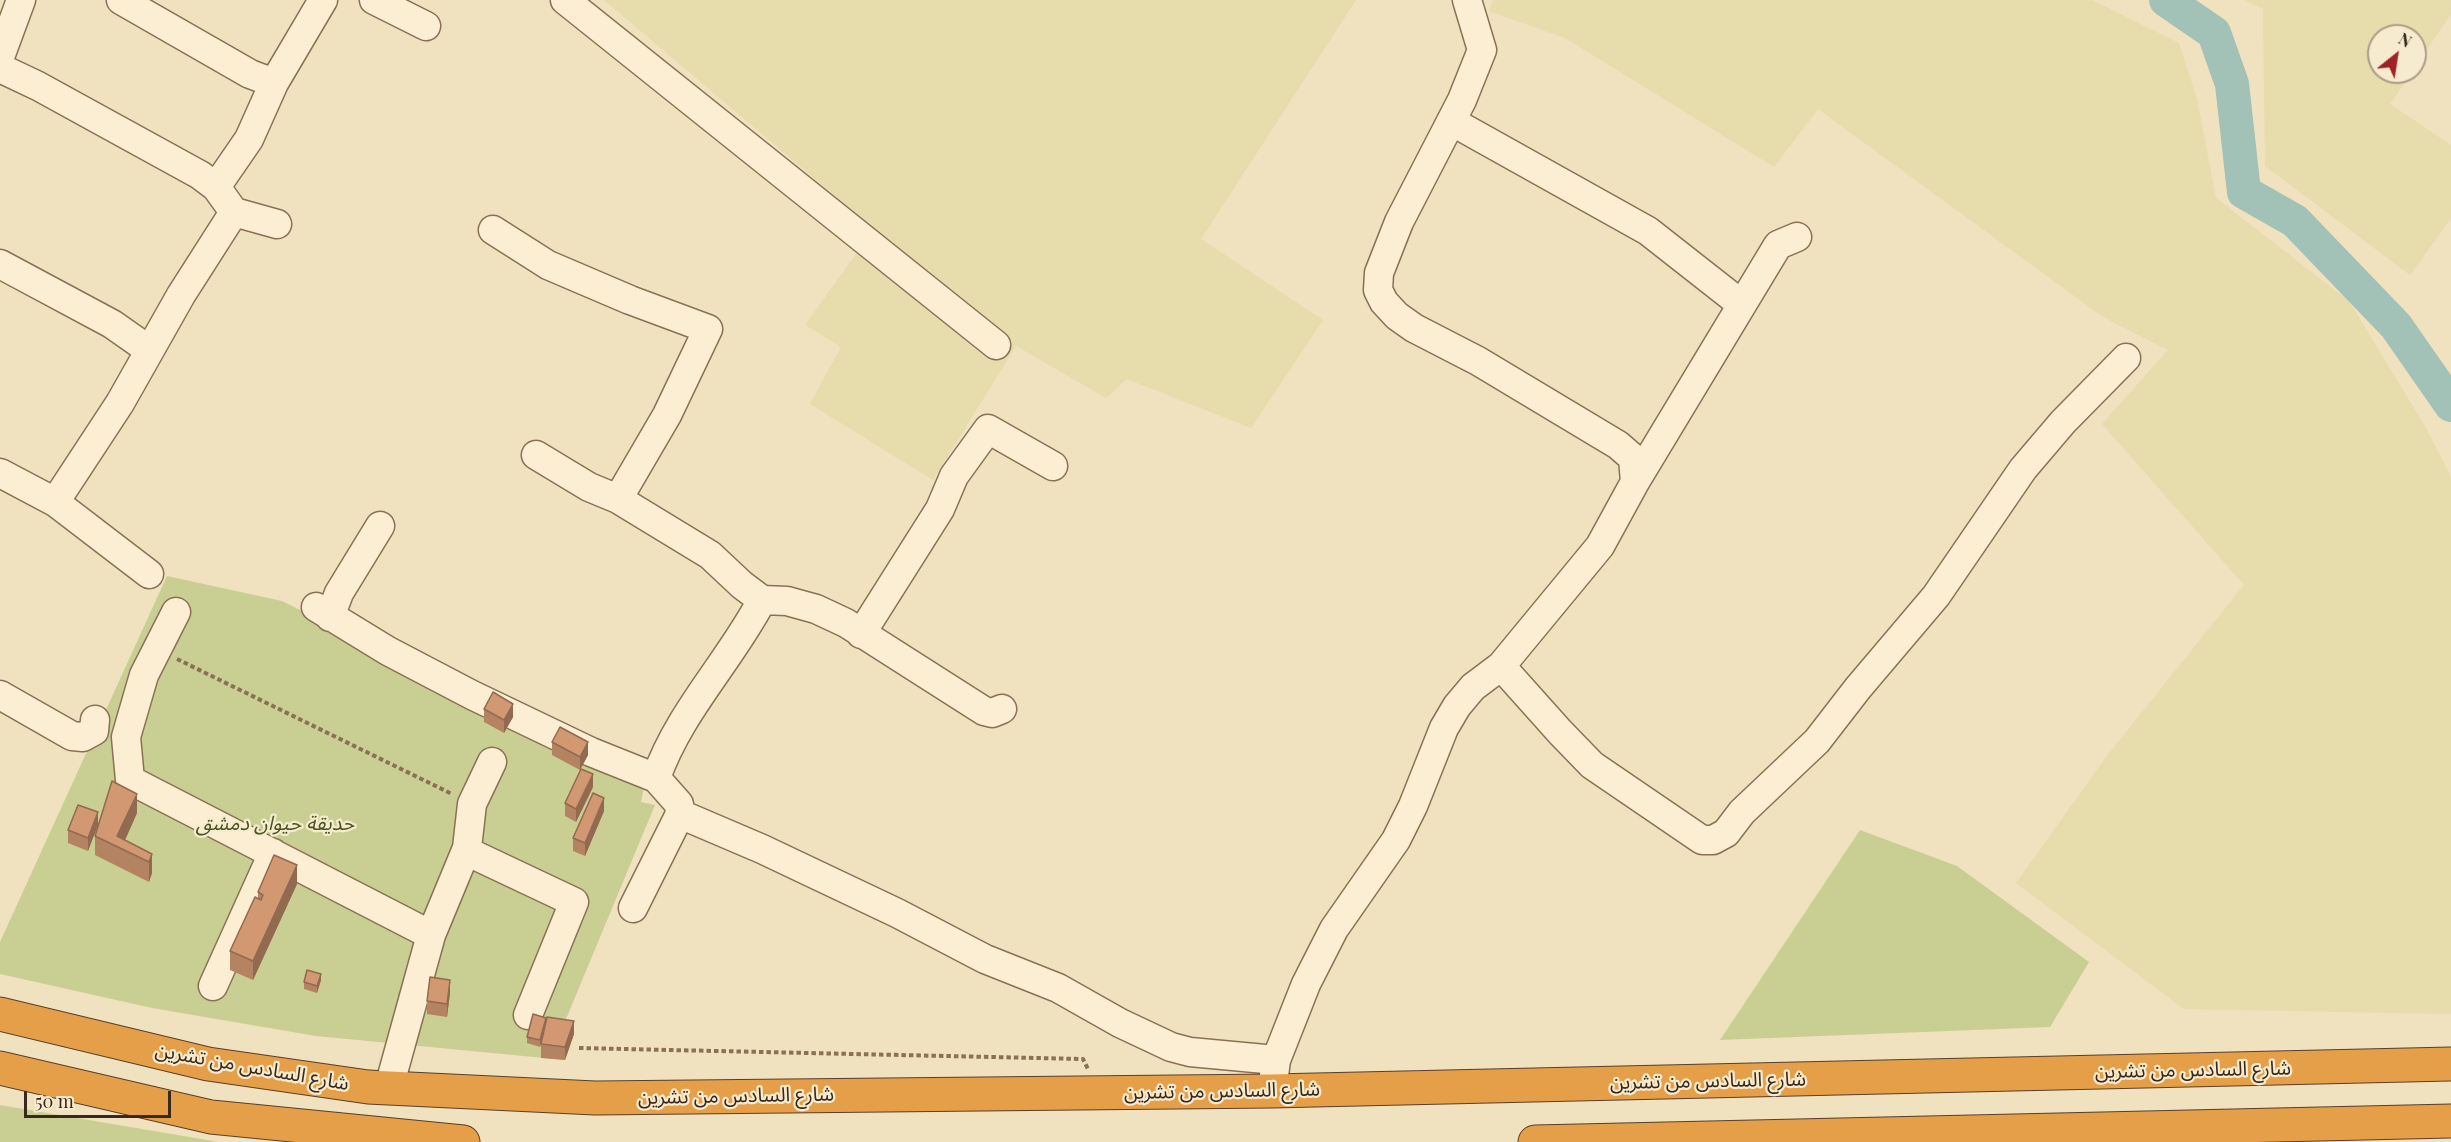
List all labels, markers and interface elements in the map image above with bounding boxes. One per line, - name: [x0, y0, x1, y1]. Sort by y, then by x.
- north arrow: [2367, 24, 2427, 84]
- text: N: [2395, 28, 2416, 52]
- park label: حديقة حيوان دمشق: [196, 812, 354, 836]
- street label: شارع السادس من تشرين: [153, 1038, 351, 1096]
- street label: شارع السادس من تشرين: [2095, 1056, 2291, 1084]
- street label: شارع السادس من تشرين: [1610, 1067, 1806, 1095]
- street label: شارع السادس من تشرين: [1124, 1077, 1320, 1105]
- scale bar: [27, 1079, 174, 1117]
- street label: شارع السادس من تشرين: [638, 1082, 834, 1110]
- text: 50 m: [35, 1089, 74, 1113]

